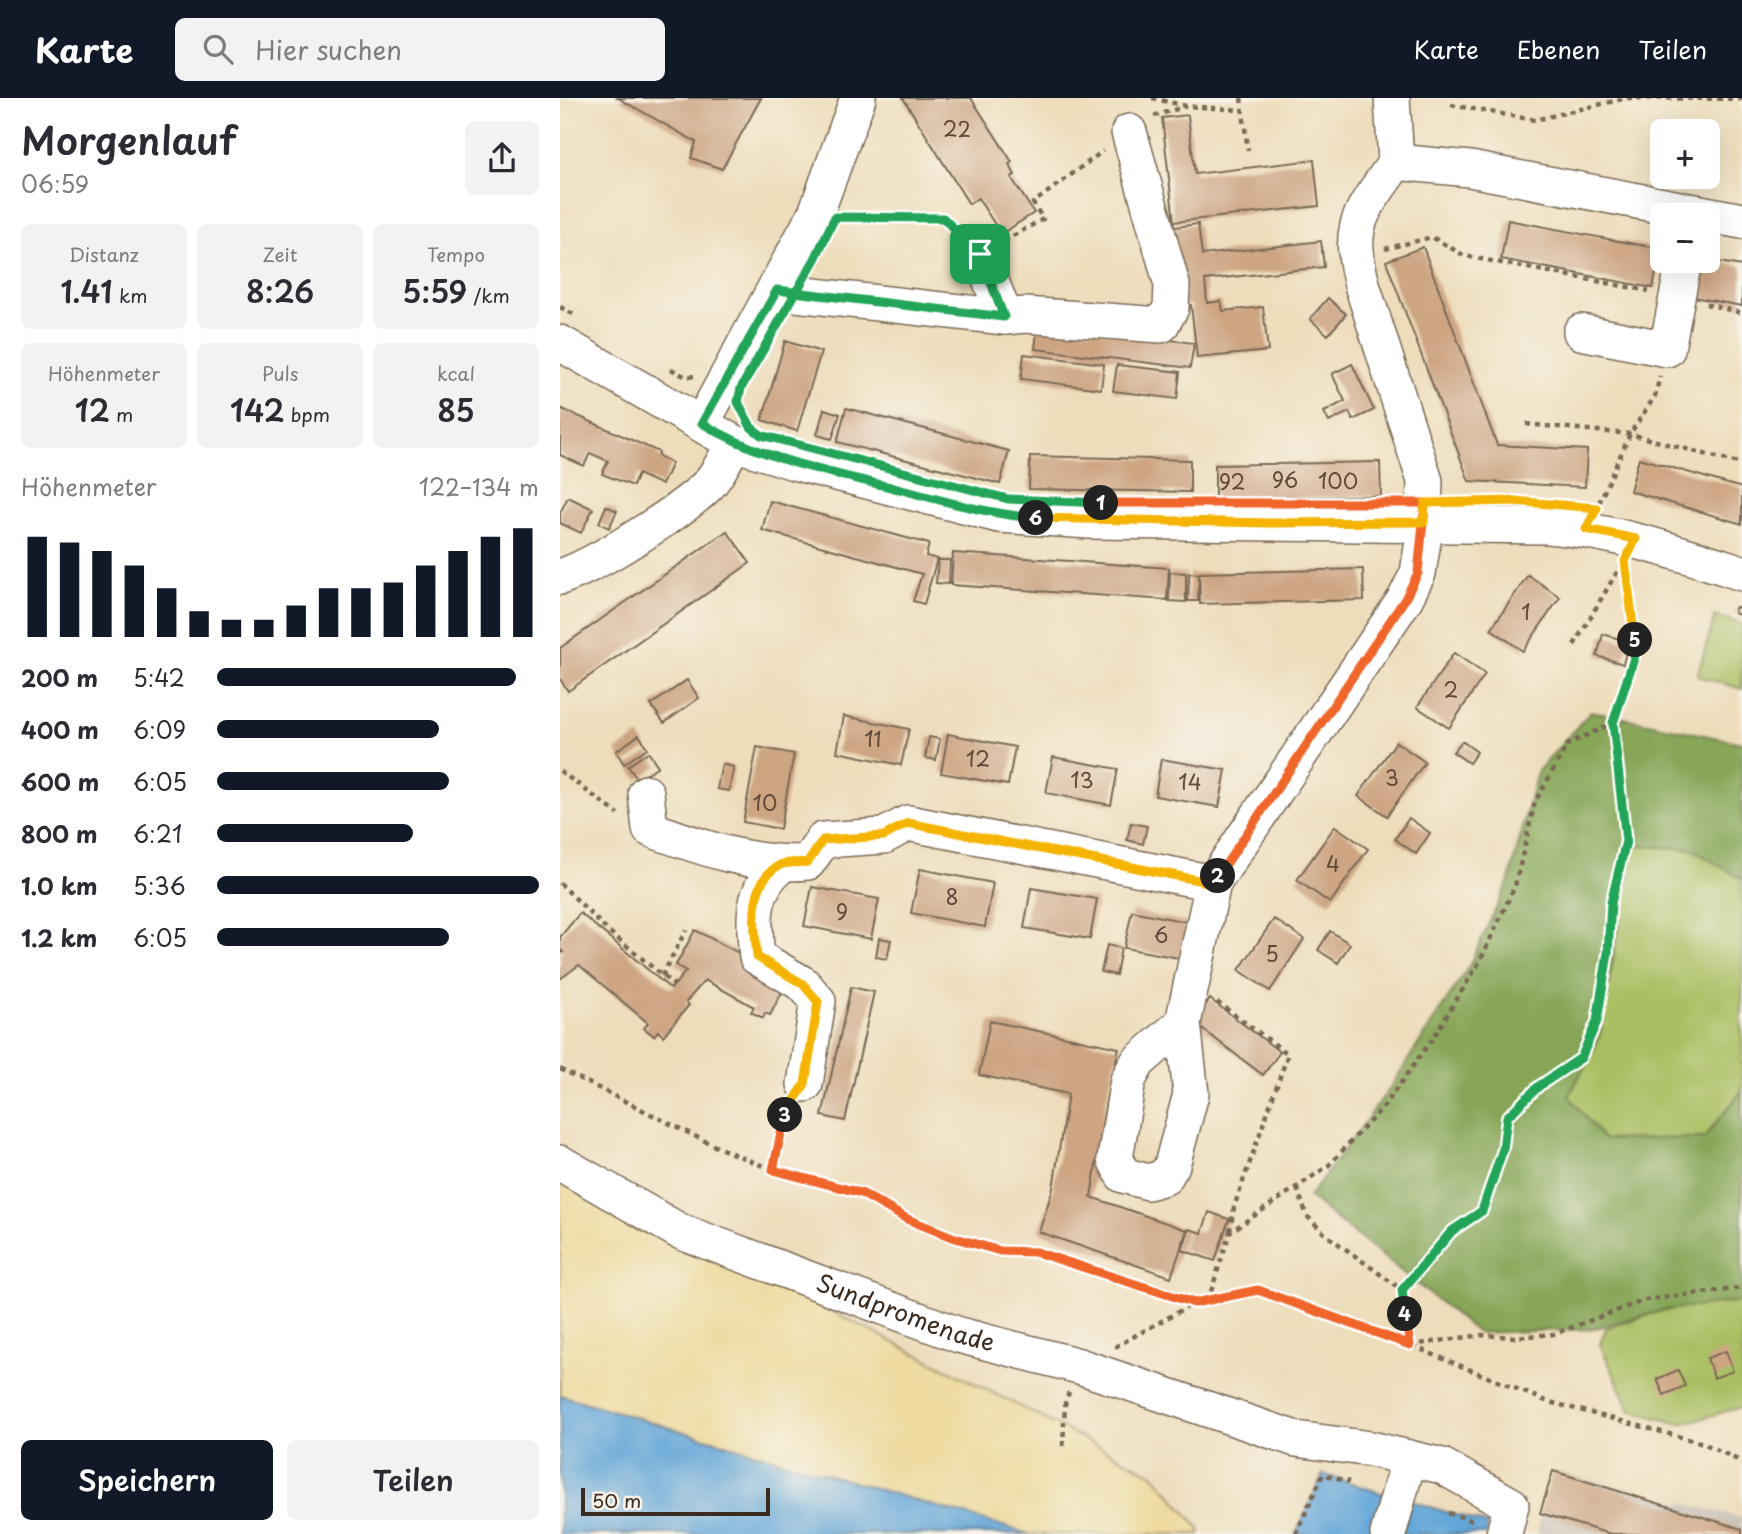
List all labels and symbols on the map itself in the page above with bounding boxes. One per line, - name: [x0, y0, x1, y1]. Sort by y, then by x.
- house number: 22: [943, 112, 971, 144]
- pin: [950, 224, 1010, 284]
- house number: 96: [1272, 463, 1298, 495]
- house number: 100: [1318, 464, 1358, 496]
- house number: 92: [1219, 465, 1245, 497]
- pin: 1: [1084, 486, 1118, 520]
- pin: 6: [1018, 500, 1054, 536]
- house number: 1: [1521, 595, 1531, 627]
- pin: 5: [1618, 622, 1652, 658]
- house number: 2: [1444, 673, 1458, 705]
- house number: 11: [864, 722, 882, 754]
- house number: 12: [966, 742, 990, 774]
- house number: 3: [1385, 761, 1399, 793]
- house number: 13: [1070, 763, 1094, 795]
- house number: 14: [1178, 765, 1202, 797]
- house number: 10: [753, 786, 777, 818]
- house number: 4: [1326, 847, 1340, 879]
- pin: 2: [1200, 858, 1236, 894]
- house number: 8: [945, 880, 959, 912]
- house number: 9: [836, 895, 848, 927]
- house number: 6: [1154, 918, 1168, 950]
- house number: 5: [1265, 937, 1279, 969]
- pin: 3: [768, 1098, 803, 1132]
- street label: Sundpromenade: [811, 1264, 999, 1359]
- pin: 4: [1388, 1296, 1422, 1332]
- scale bar: [581, 1485, 770, 1517]

